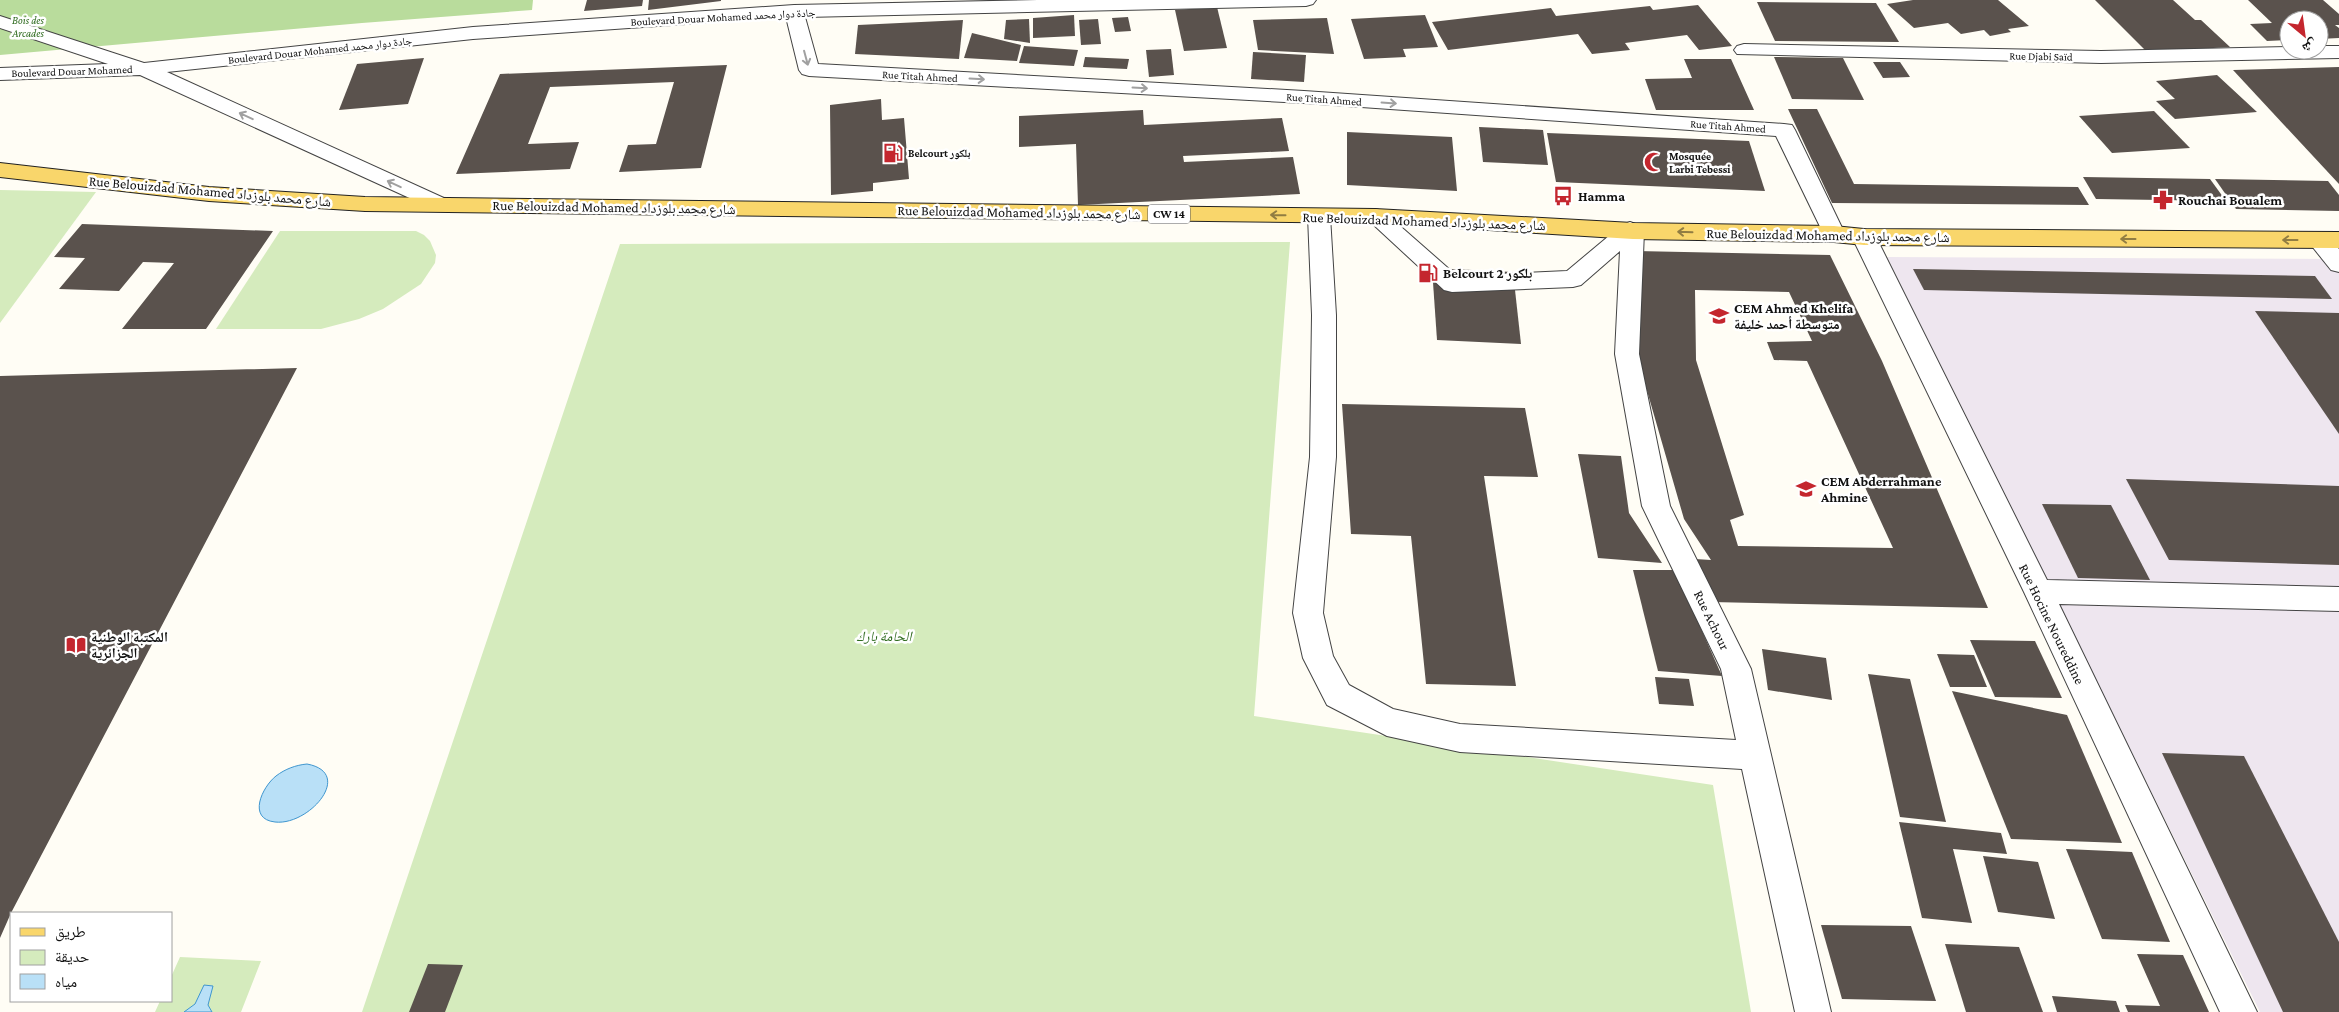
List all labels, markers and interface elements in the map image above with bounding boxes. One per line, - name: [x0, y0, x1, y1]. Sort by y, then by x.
- street label: Boulevard Douar Mohamed جادة دوار محمد: [630, 6, 816, 28]
- north arrow: [2279, 10, 2329, 60]
- park label: Bois des Arcades: [11, 14, 45, 39]
- street label: Boulevard Douar Mohamed جادة دوار محمد: [227, 34, 413, 66]
- text: ش: [2299, 35, 2321, 57]
- street label: Rue Djabi Saïd: [2009, 49, 2073, 64]
- one-way arrow: [802, 50, 812, 66]
- street label: Boulevard Douar Mohamed: [11, 63, 133, 79]
- street label: Rue Titah Ahmed: [882, 68, 958, 84]
- one-way arrow: [969, 75, 985, 84]
- one-way arrow: [1131, 84, 1147, 93]
- street label: Rue Titah Ahmed: [1286, 90, 1362, 108]
- one-way arrow: [1381, 98, 1397, 108]
- one-way arrow: [239, 111, 254, 121]
- street label: Rue Titah Ahmed: [1690, 117, 1766, 135]
- fuel station icon: Belcourt بلكور: [882, 142, 904, 164]
- place label: Belcourt بلكور: [908, 147, 970, 160]
- place label: Mosquée Larbi Tebessi: [1669, 150, 1731, 175]
- mosque icon: Mosquée Larbi Tebessi: [1643, 151, 1665, 173]
- street label: Rue Belouizdad Mohamed شارع محمد بلوزداد: [88, 172, 332, 212]
- one-way arrow: [387, 178, 402, 188]
- bus stop icon: Hamma: [1552, 185, 1574, 207]
- place label: Hamma: [1578, 188, 1625, 204]
- pharmacy icon: Rouchai Boualem: [2152, 189, 2174, 211]
- place label: Rouchai Boualem: [2178, 192, 2282, 208]
- street label: Rue Belouizdad Mohamed شارع محمد بلوزداد: [492, 197, 736, 219]
- street label: Rue Belouizdad Mohamed شارع محمد بلوزداد: [897, 202, 1141, 224]
- road number: CW 14: [1148, 204, 1190, 223]
- street label: Rue Belouizdad Mohamed شارع محمد بلوزداد: [1302, 209, 1546, 235]
- one-way arrow: [1271, 210, 1287, 220]
- street label: Rue Belouizdad Mohamed شارع محمد بلوزداد: [1706, 225, 1950, 247]
- one-way arrow: [1678, 227, 1694, 237]
- one-way arrow: [2120, 234, 2136, 244]
- one-way arrow: [2283, 235, 2299, 245]
- fuel station icon: Belcourt 2 بلكور: [1417, 262, 1439, 284]
- place label: Belcourt 2 بلكور: [1443, 265, 1533, 282]
- place label: CEM Ahmed Khelifa متوسطة أحمد خليفة: [1734, 300, 1854, 332]
- school or university icon: CEM Ahmed Khelifa متوسطة أحمد خليفة: [1708, 305, 1730, 327]
- place label: CEM Abderrahmane Ahmine: [1820, 473, 1942, 505]
- school or university icon: CEM Abderrahmane Ahmine: [1795, 478, 1817, 500]
- street label: Rue Hocine Noureddine: [2016, 561, 2088, 687]
- street label: Rue Achour: [1691, 588, 1733, 652]
- park label: الحامة بارك: [856, 628, 913, 644]
- place label: المكتبة الوطنية الجزائرية: [91, 629, 168, 661]
- library icon: المكتبة الوطنية الجزائرية: [65, 634, 87, 656]
- legend: [10, 912, 172, 1002]
- text: طريق: [55, 924, 86, 942]
- text: حديقة: [55, 949, 90, 965]
- text: مياه: [55, 974, 77, 990]

